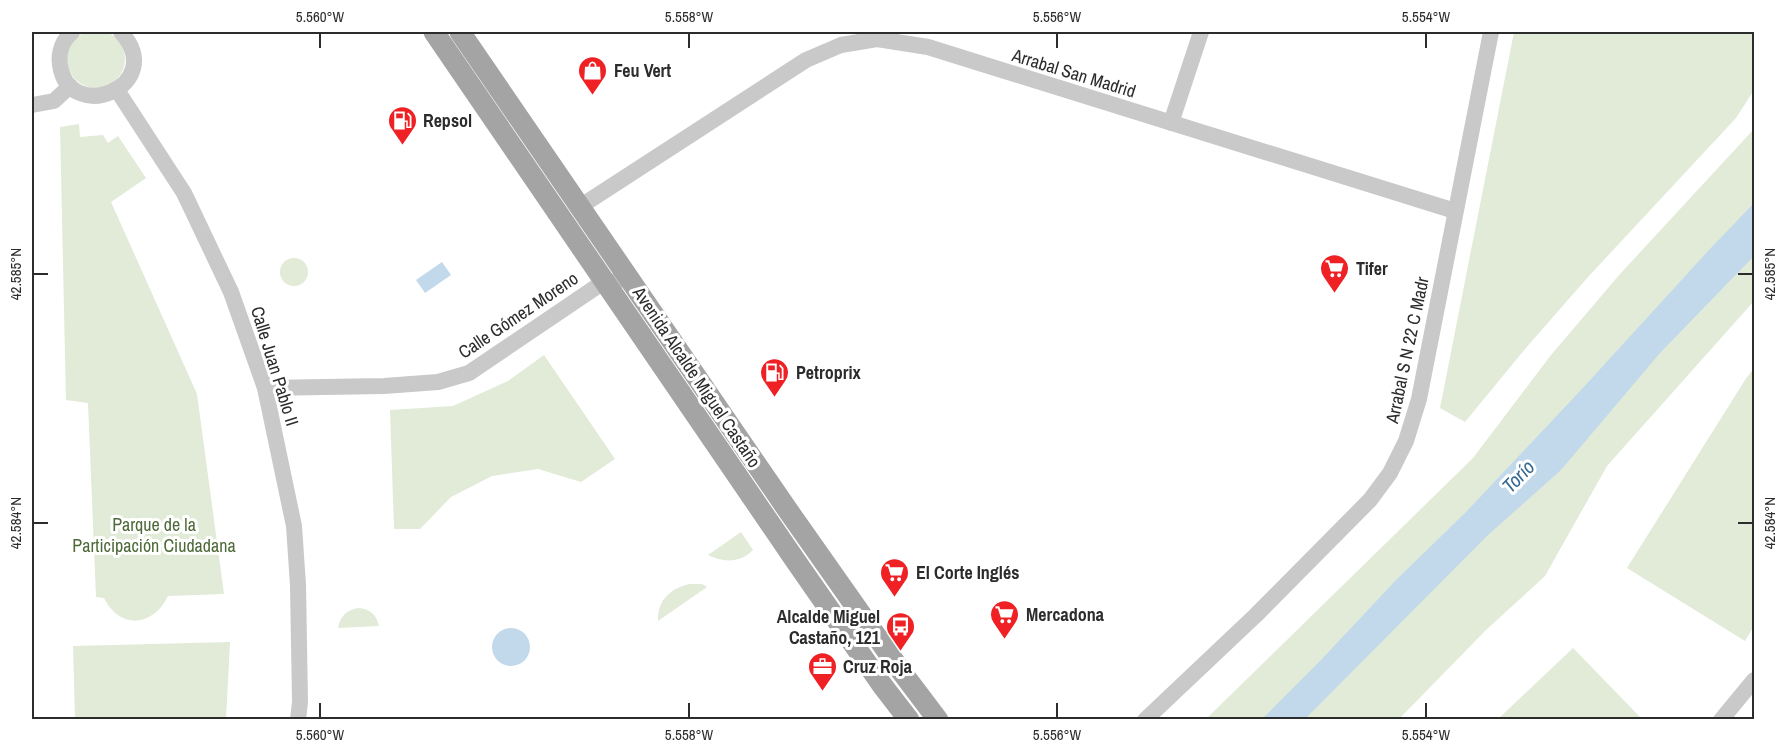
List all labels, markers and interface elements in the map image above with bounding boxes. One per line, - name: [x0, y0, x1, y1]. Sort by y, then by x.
- text: 5.560°W: [296, 6, 345, 27]
- text: 5.558°W: [665, 6, 714, 27]
- text: 5.556°W: [1033, 6, 1082, 27]
- text: 5.554°W: [1402, 6, 1451, 27]
- street label: Arrabal San Madrid: [1008, 42, 1139, 104]
- shop icon: Feu Vert: [577, 54, 609, 96]
- place label: Feu Vert: [614, 58, 671, 83]
- fuel station icon: Repsol: [386, 104, 418, 146]
- place label: Repsol: [423, 108, 472, 133]
- text: 42.585°N: [5, 248, 26, 300]
- text: 42.585°N: [1759, 248, 1780, 300]
- supermarket icon: Tifer: [1319, 252, 1351, 294]
- place label: Tifer: [1356, 256, 1388, 281]
- street label: Calle Gómez Moreno: [453, 266, 583, 364]
- street label: Arrabal S N 22 C Madr: [1379, 274, 1435, 427]
- street label: Avenida Alcalde Miguel Castaño: [626, 281, 767, 472]
- street label: Calle Juan Pablo II: [245, 303, 305, 429]
- fuel station icon: Petroprix: [759, 356, 791, 398]
- place label: Petroprix: [796, 360, 862, 385]
- water label: Torío: [1496, 454, 1540, 498]
- text: 42.584°N: [5, 497, 26, 549]
- text: 42.584°N: [1759, 497, 1780, 549]
- park label: Parque de la Participación Ciudadana: [72, 512, 236, 558]
- supermarket icon: El Corte Inglés: [879, 556, 911, 598]
- place label: El Corte Inglés: [916, 560, 1019, 585]
- supermarket icon: Mercadona: [989, 598, 1021, 640]
- place label: Mercadona: [1026, 602, 1105, 627]
- place label: Alcalde Miguel Castaño, 121: [777, 604, 881, 650]
- bus stop icon: Alcalde Miguel Castaño, 121: [885, 610, 917, 652]
- office icon: Cruz Roja: [806, 650, 838, 692]
- place label: Cruz Roja: [843, 654, 913, 679]
- text: 5.560°W: [296, 724, 345, 745]
- text: 5.558°W: [665, 724, 714, 745]
- text: 5.556°W: [1033, 724, 1082, 745]
- text: 5.554°W: [1402, 724, 1451, 745]

